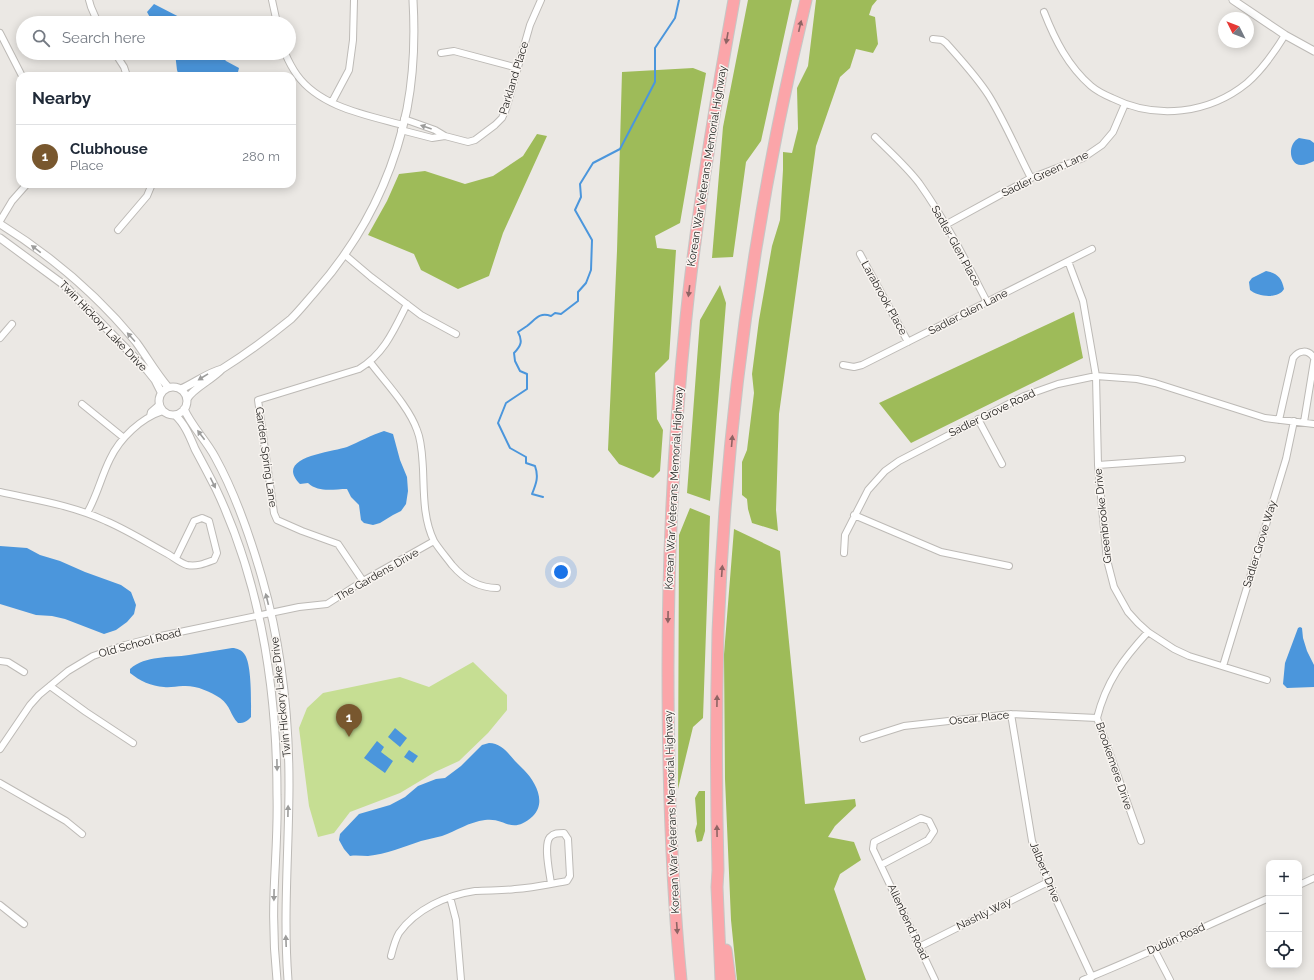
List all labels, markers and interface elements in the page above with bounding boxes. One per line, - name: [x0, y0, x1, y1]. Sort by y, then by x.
- north arrow: [1218, 12, 1254, 48]
- search box: [16, 16, 296, 60]
- one-way arrow: [797, 19, 803, 32]
- icon: search: [30, 27, 52, 49]
- text: Search here: [62, 29, 145, 47]
- one-way arrow: [724, 32, 730, 44]
- street label: Parkland Place: [497, 39, 531, 116]
- street label: Korean War Veterans Memorial Highway: [685, 65, 729, 267]
- text: Nearby: [32, 88, 91, 108]
- one-way arrow: [419, 123, 431, 129]
- text: Clubhouse: [70, 140, 148, 158]
- street label: Sadler Green Lane: [1000, 148, 1091, 200]
- text: 1: [42, 149, 48, 164]
- text: 280 m: [242, 149, 280, 164]
- text: Place: [70, 158, 103, 173]
- street label: Sadler Glen Place: [928, 203, 984, 289]
- one-way arrow: [30, 244, 41, 253]
- street label: Larabrook Place: [858, 259, 910, 338]
- street label: Twin Hickory Lake Drive: [56, 278, 150, 374]
- one-way arrow: [686, 285, 692, 297]
- street label: Sadler Glen Lane: [926, 286, 1010, 338]
- one-way arrow: [126, 332, 135, 342]
- one-way arrow: [197, 373, 209, 380]
- street label: Korean War Veterans Memorial Highway: [662, 386, 686, 590]
- street label: Sadler Grove Road: [947, 386, 1037, 440]
- street label: Garden Spring Lane: [253, 406, 280, 508]
- one-way arrow: [197, 429, 205, 440]
- one-way arrow: [729, 435, 735, 447]
- street label: Greenbrooke Drive: [1091, 467, 1114, 564]
- one-way arrow: [210, 477, 216, 489]
- street label: Sadler Grove Way: [1241, 499, 1279, 589]
- street label: The Gardens Drive: [333, 546, 421, 604]
- your location: [551, 562, 571, 582]
- one-way arrow: [718, 565, 725, 577]
- one-way arrow: [264, 593, 270, 605]
- one-way arrow: [665, 611, 671, 624]
- street label: Old School Road: [97, 626, 183, 660]
- street label: Twin Hickory Lake Drive: [268, 636, 294, 758]
- one-way arrow: [714, 694, 720, 707]
- pin: 1: [336, 704, 362, 737]
- street label: Oscar Place: [948, 708, 1010, 728]
- street label: Korean War Veterans Memorial Highway: [662, 710, 682, 914]
- street label: Brookemere Drive: [1093, 720, 1135, 812]
- one-way arrow: [273, 759, 280, 771]
- one-way arrow: [285, 805, 292, 817]
- one-way arrow: [714, 824, 720, 837]
- street label: Jalbert Drive: [1027, 840, 1063, 905]
- map controls: [1266, 860, 1302, 968]
- button: +: [1266, 860, 1302, 896]
- street label: Allenbend Road: [885, 882, 931, 962]
- one-way arrow: [271, 889, 277, 902]
- street label: Nashly Way: [954, 895, 1014, 933]
- button: −: [1266, 896, 1302, 932]
- street label: Dublin Road: [1145, 920, 1207, 958]
- one-way arrow: [673, 922, 680, 934]
- button: locate: [1266, 932, 1302, 968]
- one-way arrow: [283, 934, 289, 947]

